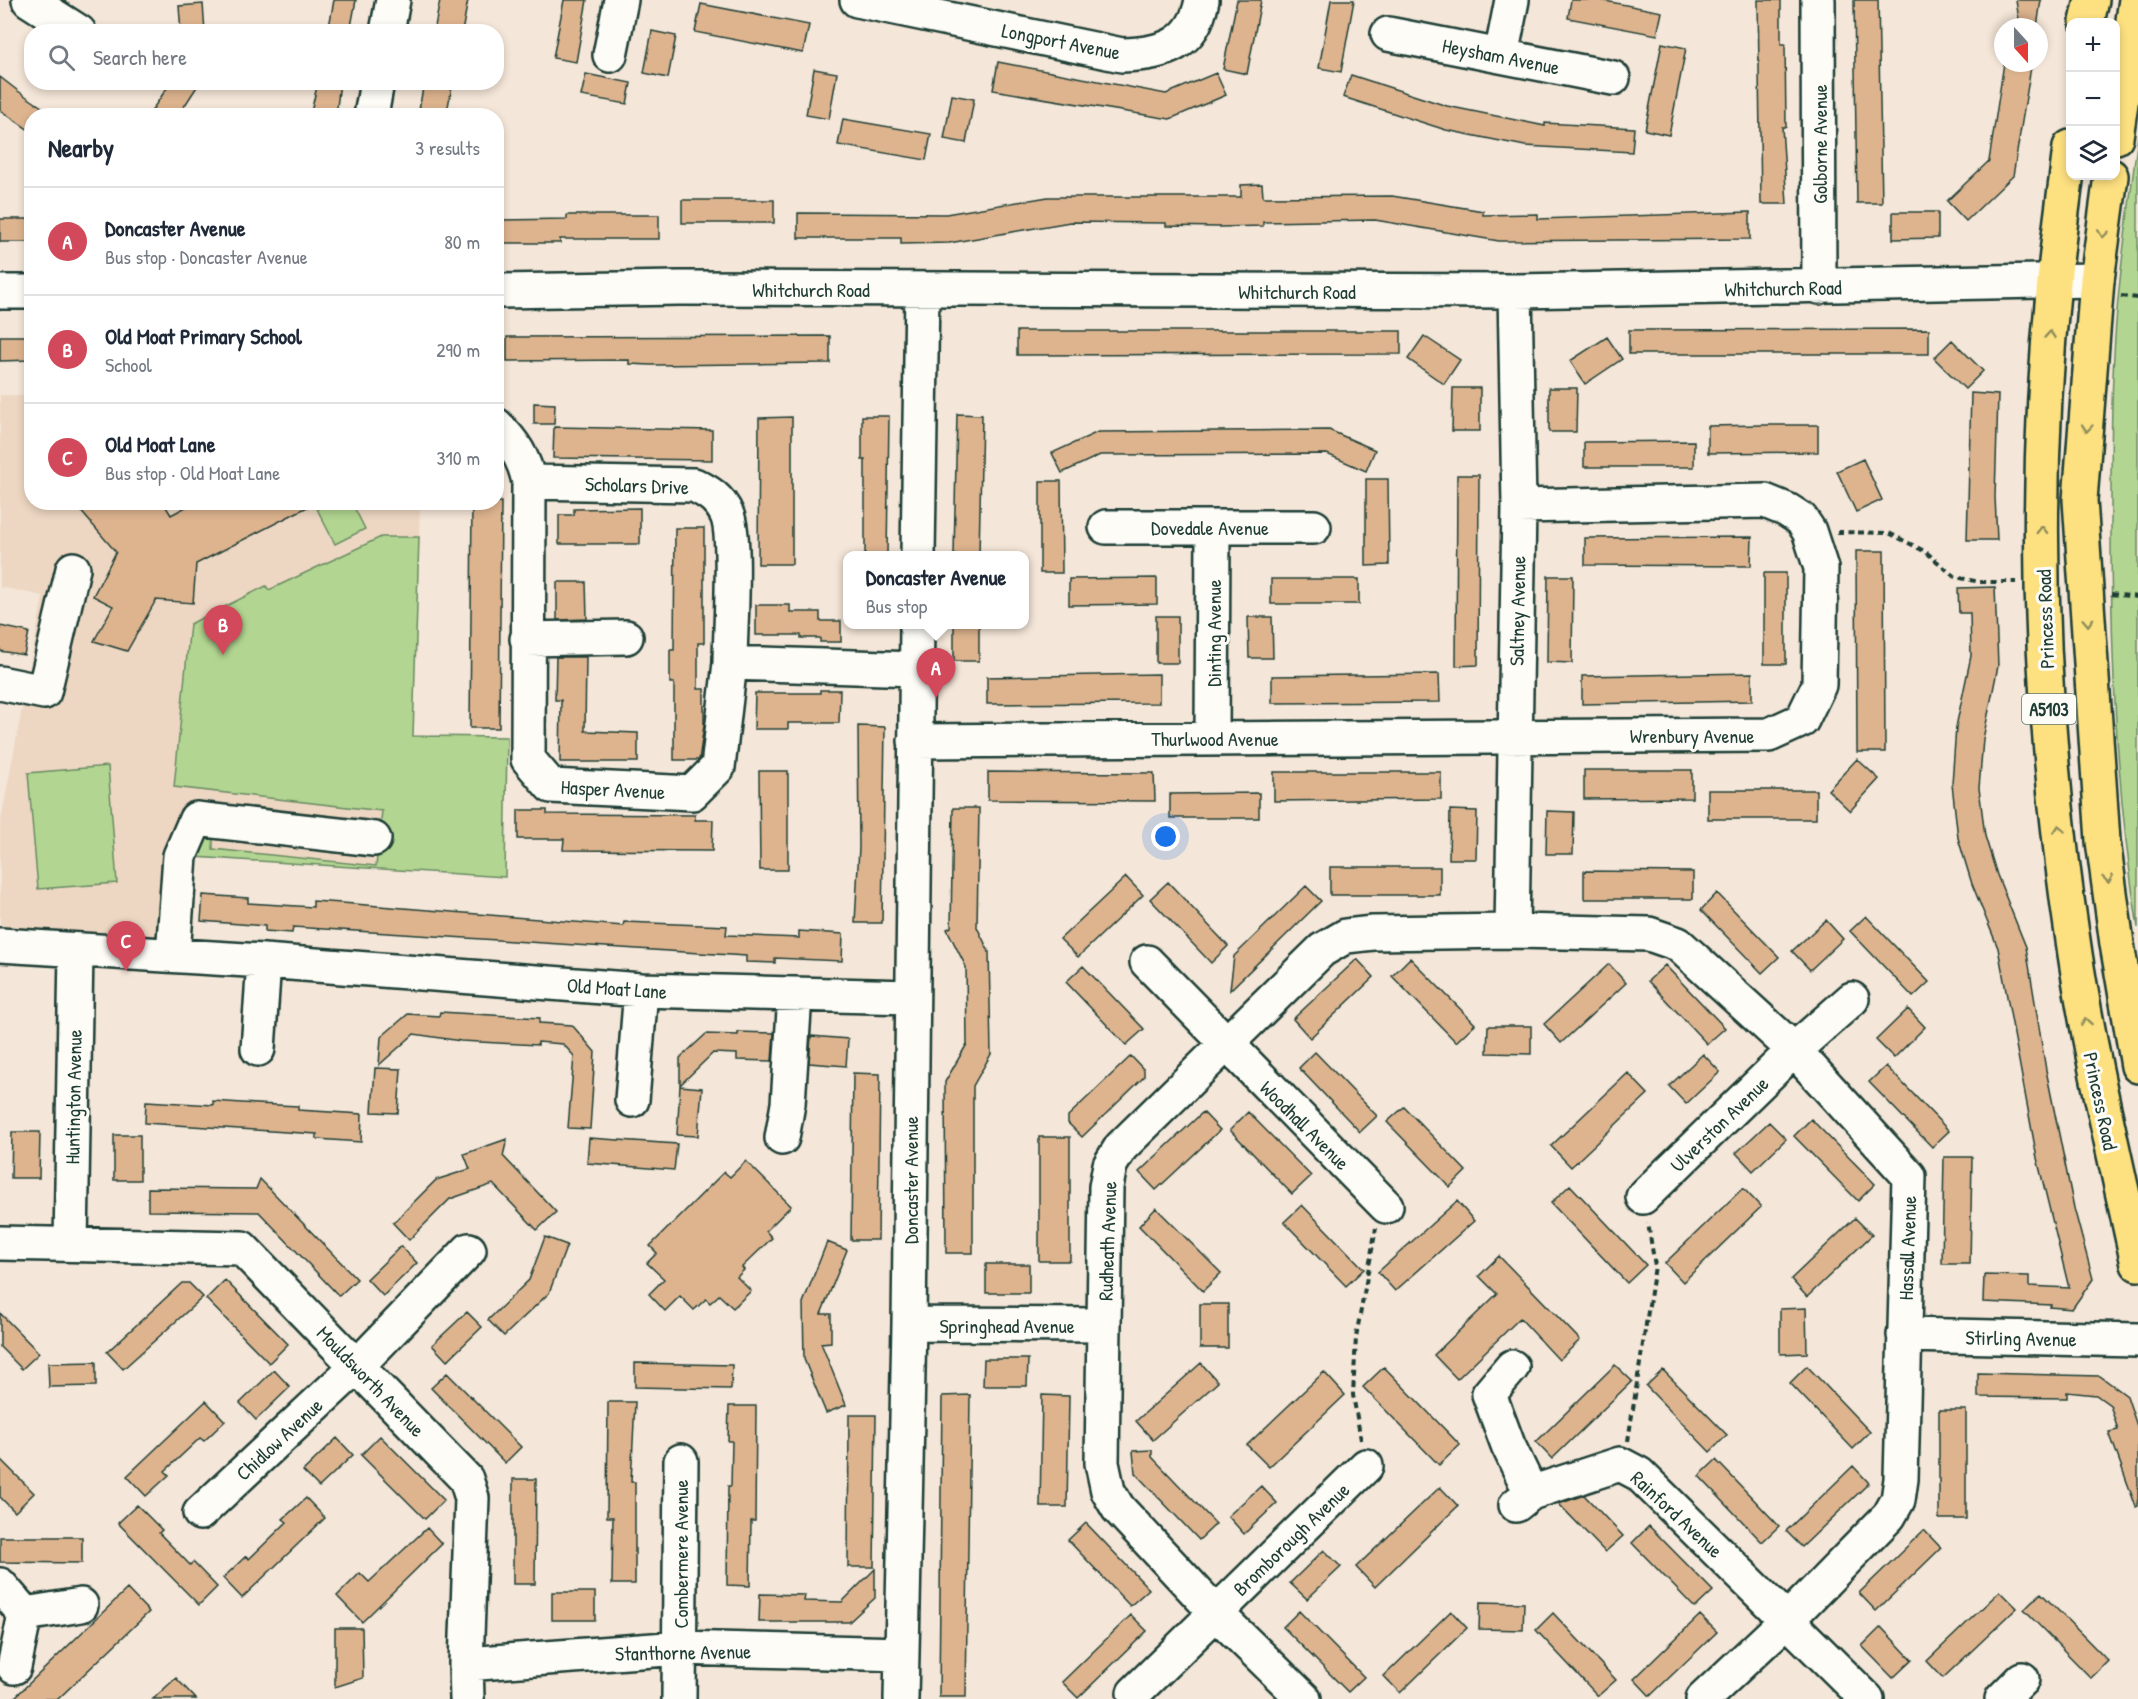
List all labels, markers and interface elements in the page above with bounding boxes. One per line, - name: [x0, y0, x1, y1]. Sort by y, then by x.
- street label: Longport Avenue: [1000, 16, 1122, 66]
- north arrow: [1994, 18, 2048, 72]
- map controls: [2066, 18, 2120, 180]
- button: +: [2066, 18, 2120, 72]
- search box: [24, 24, 504, 90]
- street label: Heysham Avenue: [1440, 31, 1562, 81]
- icon: search: [45, 41, 78, 74]
- text: Search here: [93, 42, 187, 72]
- button: −: [2066, 72, 2120, 126]
- street label: Golborne Avenue: [1806, 84, 1833, 204]
- button: layers: [2066, 126, 2120, 180]
- text: Nearby: [48, 130, 114, 165]
- text: 3 results: [415, 134, 480, 161]
- text: Doncaster Avenue: [105, 213, 246, 243]
- text: A: [63, 228, 72, 255]
- text: 80 m: [444, 228, 480, 255]
- one-way arrow: [2097, 229, 2110, 238]
- text: Bus stop · Doncaster Avenue: [105, 243, 308, 270]
- street label: Whitchurch Road: [1724, 273, 1842, 303]
- street label: Whitchurch Road: [752, 276, 870, 303]
- street label: Whitchurch Road: [1238, 278, 1356, 305]
- text: Old Moat Primary School: [105, 321, 302, 351]
- one-way arrow: [2043, 330, 2056, 339]
- text: B: [62, 336, 73, 363]
- text: 290 m: [436, 336, 480, 363]
- text: School: [105, 351, 152, 378]
- one-way arrow: [2080, 423, 2093, 432]
- text: Old Moat Lane: [105, 429, 215, 459]
- text: C: [62, 444, 73, 471]
- text: 310 m: [437, 444, 480, 471]
- text: Bus stop · Old Moat Lane: [105, 459, 280, 486]
- street label: Scholars Drive: [584, 470, 690, 500]
- street label: Dovedale Avenue: [1151, 514, 1269, 541]
- one-way arrow: [2036, 525, 2048, 534]
- popup: [843, 551, 1029, 629]
- street label: Saltney Avenue: [1503, 556, 1531, 666]
- text: Doncaster Avenue: [866, 562, 1006, 592]
- street label: Princess Road: [2030, 569, 2060, 669]
- street label: Dinting Avenue: [1200, 579, 1227, 687]
- text: Bus stop: [866, 592, 927, 619]
- pin: B: [204, 606, 242, 655]
- one-way arrow: [2081, 618, 2094, 627]
- pin: A: [916, 648, 956, 698]
- road number: A5103: [2022, 694, 2076, 724]
- street label: Wrenbury Avenue: [1630, 722, 1754, 749]
- street label: Thurlwood Avenue: [1151, 725, 1279, 752]
- street label: Hasper Avenue: [560, 773, 666, 805]
- your location: [1151, 822, 1180, 851]
- one-way arrow: [2053, 825, 2066, 834]
- one-way arrow: [2102, 875, 2114, 884]
- pin: C: [106, 922, 146, 971]
- street label: Old Moat Lane: [566, 971, 668, 1005]
- one-way arrow: [2080, 1018, 2093, 1028]
- street label: Huntington Avenue: [58, 1029, 88, 1165]
- street label: Princess Road: [2077, 1050, 2125, 1153]
- street label: Ulverston Avenue: [1664, 1070, 1774, 1178]
- street label: Woodhall Avenue: [1254, 1074, 1356, 1176]
- street label: Doncaster Avenue: [897, 1116, 924, 1244]
- street label: Rudheath Avenue: [1091, 1181, 1123, 1301]
- street label: Hassall Avenue: [1892, 1195, 1922, 1301]
- street label: Springhead Avenue: [939, 1312, 1075, 1339]
- street label: Mouldsworth Avenue: [311, 1320, 431, 1442]
- street label: Stirling Avenue: [1965, 1324, 2077, 1352]
- street label: Chidlow Avenue: [230, 1392, 328, 1486]
- street label: Rainford Avenue: [1625, 1464, 1729, 1564]
- street label: Bromborough Avenue: [1227, 1476, 1355, 1602]
- street label: Combermere Avenue: [667, 1479, 694, 1629]
- street label: Stanthorne Avenue: [615, 1637, 751, 1667]

